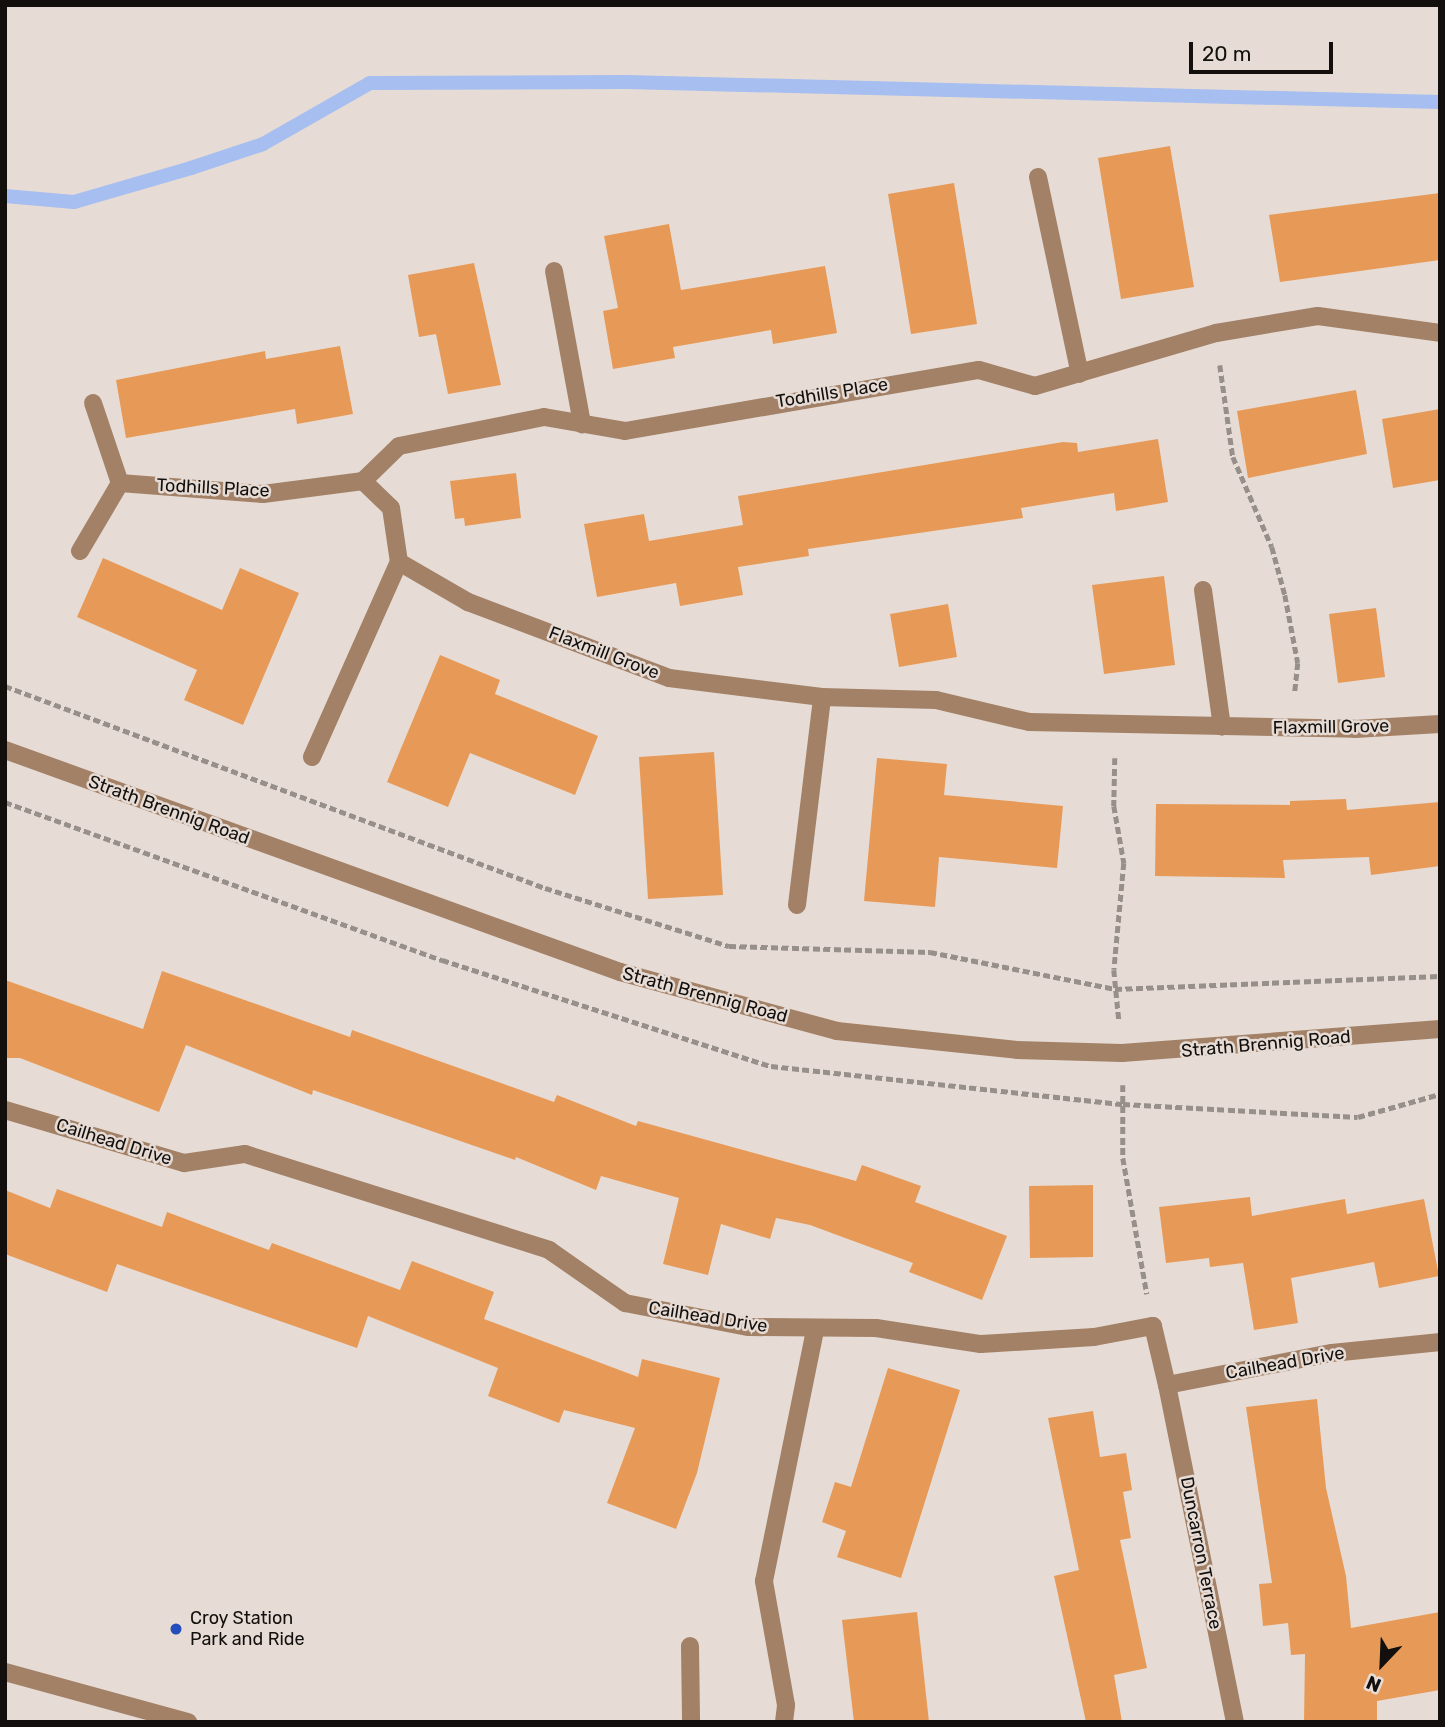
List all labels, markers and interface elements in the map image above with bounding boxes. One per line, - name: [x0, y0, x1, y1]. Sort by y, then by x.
- scale bar: [1193, 28, 1336, 72]
- text: 20 m: [1202, 41, 1251, 66]
- street label: Todhills Place: [774, 373, 890, 413]
- street label: Todhills Place: [156, 474, 270, 502]
- street label: Flaxmill Grove: [546, 622, 662, 684]
- street label: Flaxmill Grove: [1272, 715, 1390, 739]
- street label: Strath Brennig Road: [85, 771, 253, 849]
- street label: Strath Brennig Road: [620, 963, 790, 1027]
- street label: Strath Brennig Road: [1180, 1026, 1352, 1062]
- street label: Cailhead Drive: [53, 1114, 175, 1170]
- street label: Cailhead Drive: [647, 1297, 769, 1337]
- street label: Cailhead Drive: [1224, 1342, 1346, 1384]
- street label: Duncarron Terrace: [1176, 1475, 1226, 1631]
- place label: Croy Station Park and Ride: [190, 1608, 305, 1650]
- marker: Croy Station Park and Ride: [168, 1621, 184, 1637]
- north arrow: [1347, 1629, 1417, 1699]
- text: N: [1363, 1671, 1384, 1697]

